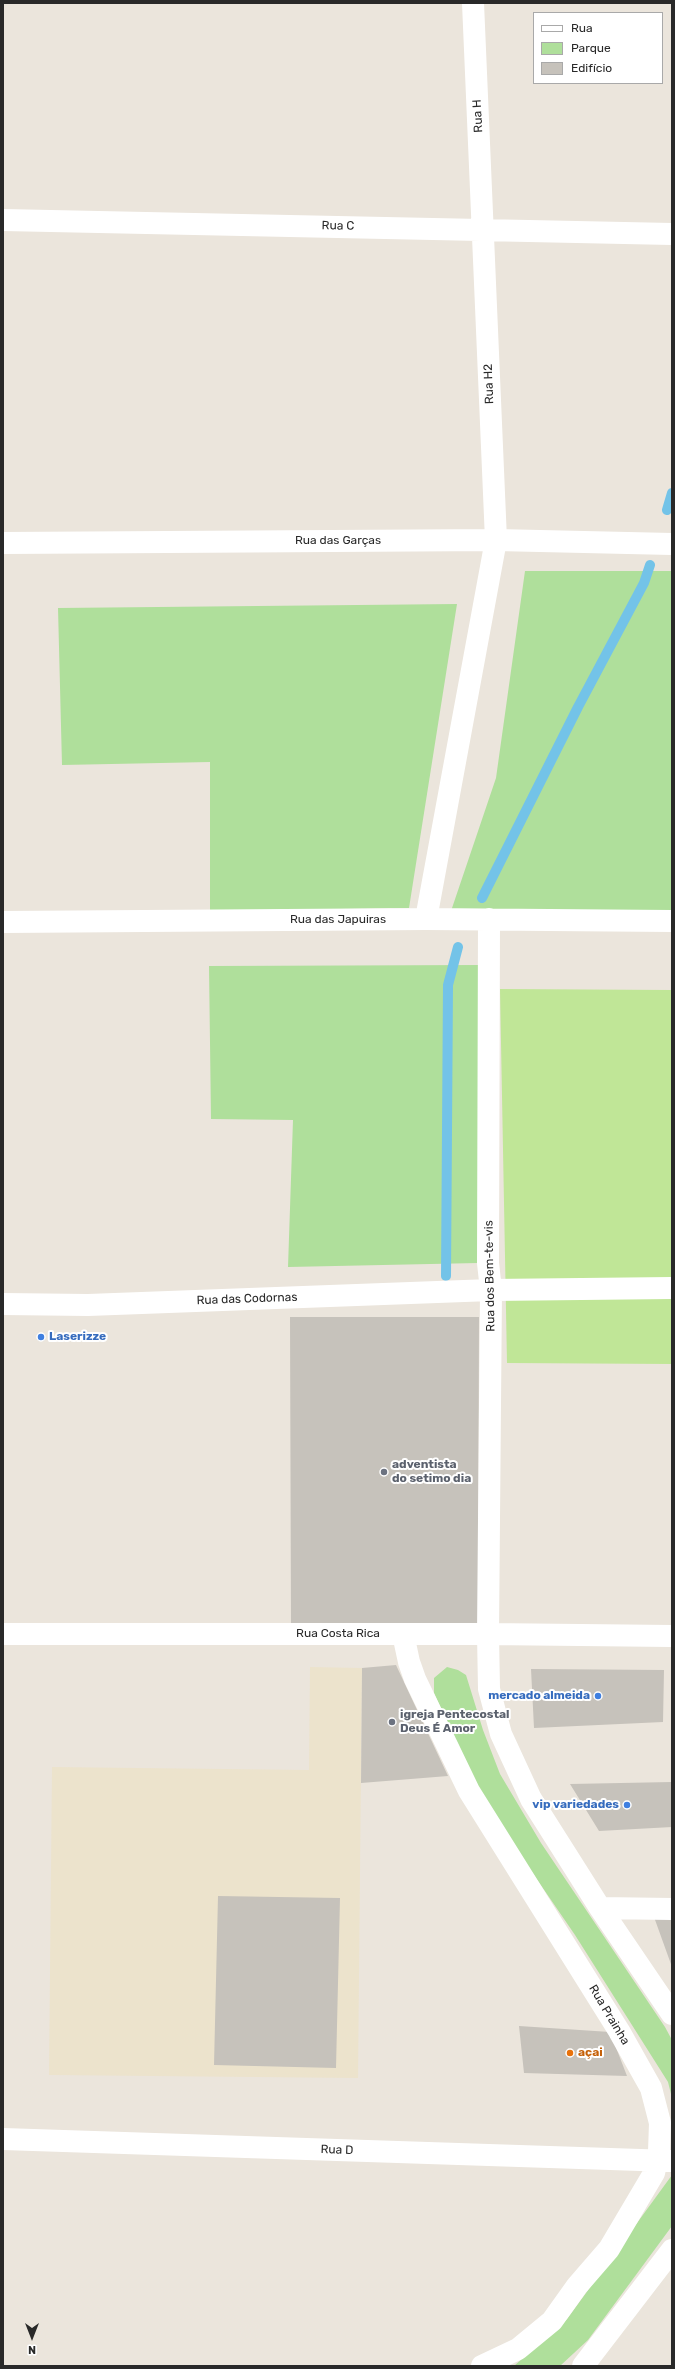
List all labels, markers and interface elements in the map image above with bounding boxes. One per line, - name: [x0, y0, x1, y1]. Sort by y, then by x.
- legend: [533, 12, 663, 84]
- text: Rua: [571, 21, 593, 35]
- text: Parque: [571, 41, 611, 55]
- text: Edifício: [571, 61, 612, 75]
- street label: Rua H: [470, 99, 486, 133]
- street label: Rua C: [322, 219, 354, 233]
- street label: Rua H2: [481, 364, 497, 404]
- street label: Rua das Garças: [295, 534, 381, 548]
- street label: Rua das Japuiras: [290, 913, 386, 927]
- street label: Rua dos Bem-te-vis: [482, 1220, 498, 1332]
- street label: Rua das Codornas: [196, 1290, 298, 1308]
- place label: Laserizze: [49, 1330, 106, 1344]
- marker: Laserizze: [36, 1332, 46, 1342]
- place label: adventista do setimo dia: [392, 1458, 471, 1486]
- marker: adventista do setimo dia: [379, 1467, 389, 1477]
- street label: Rua Costa Rica: [296, 1627, 380, 1641]
- place label: mercado almeida: [488, 1689, 590, 1703]
- marker: mercado almeida: [593, 1691, 603, 1701]
- place label: igreja Pentecostal Deus É Amor: [400, 1708, 510, 1736]
- marker: igreja Pentecostal Deus É Amor: [387, 1717, 397, 1727]
- place label: vip variedades: [532, 1798, 619, 1812]
- marker: vip variedades: [622, 1800, 632, 1810]
- street label: Rua Prainha: [585, 1982, 633, 2048]
- place label: açai: [578, 2046, 603, 2060]
- marker: açai: [565, 2048, 575, 2058]
- street label: Rua D: [320, 2142, 354, 2158]
- north arrow: [12, 2317, 52, 2357]
- text: N: [28, 2343, 36, 2356]

